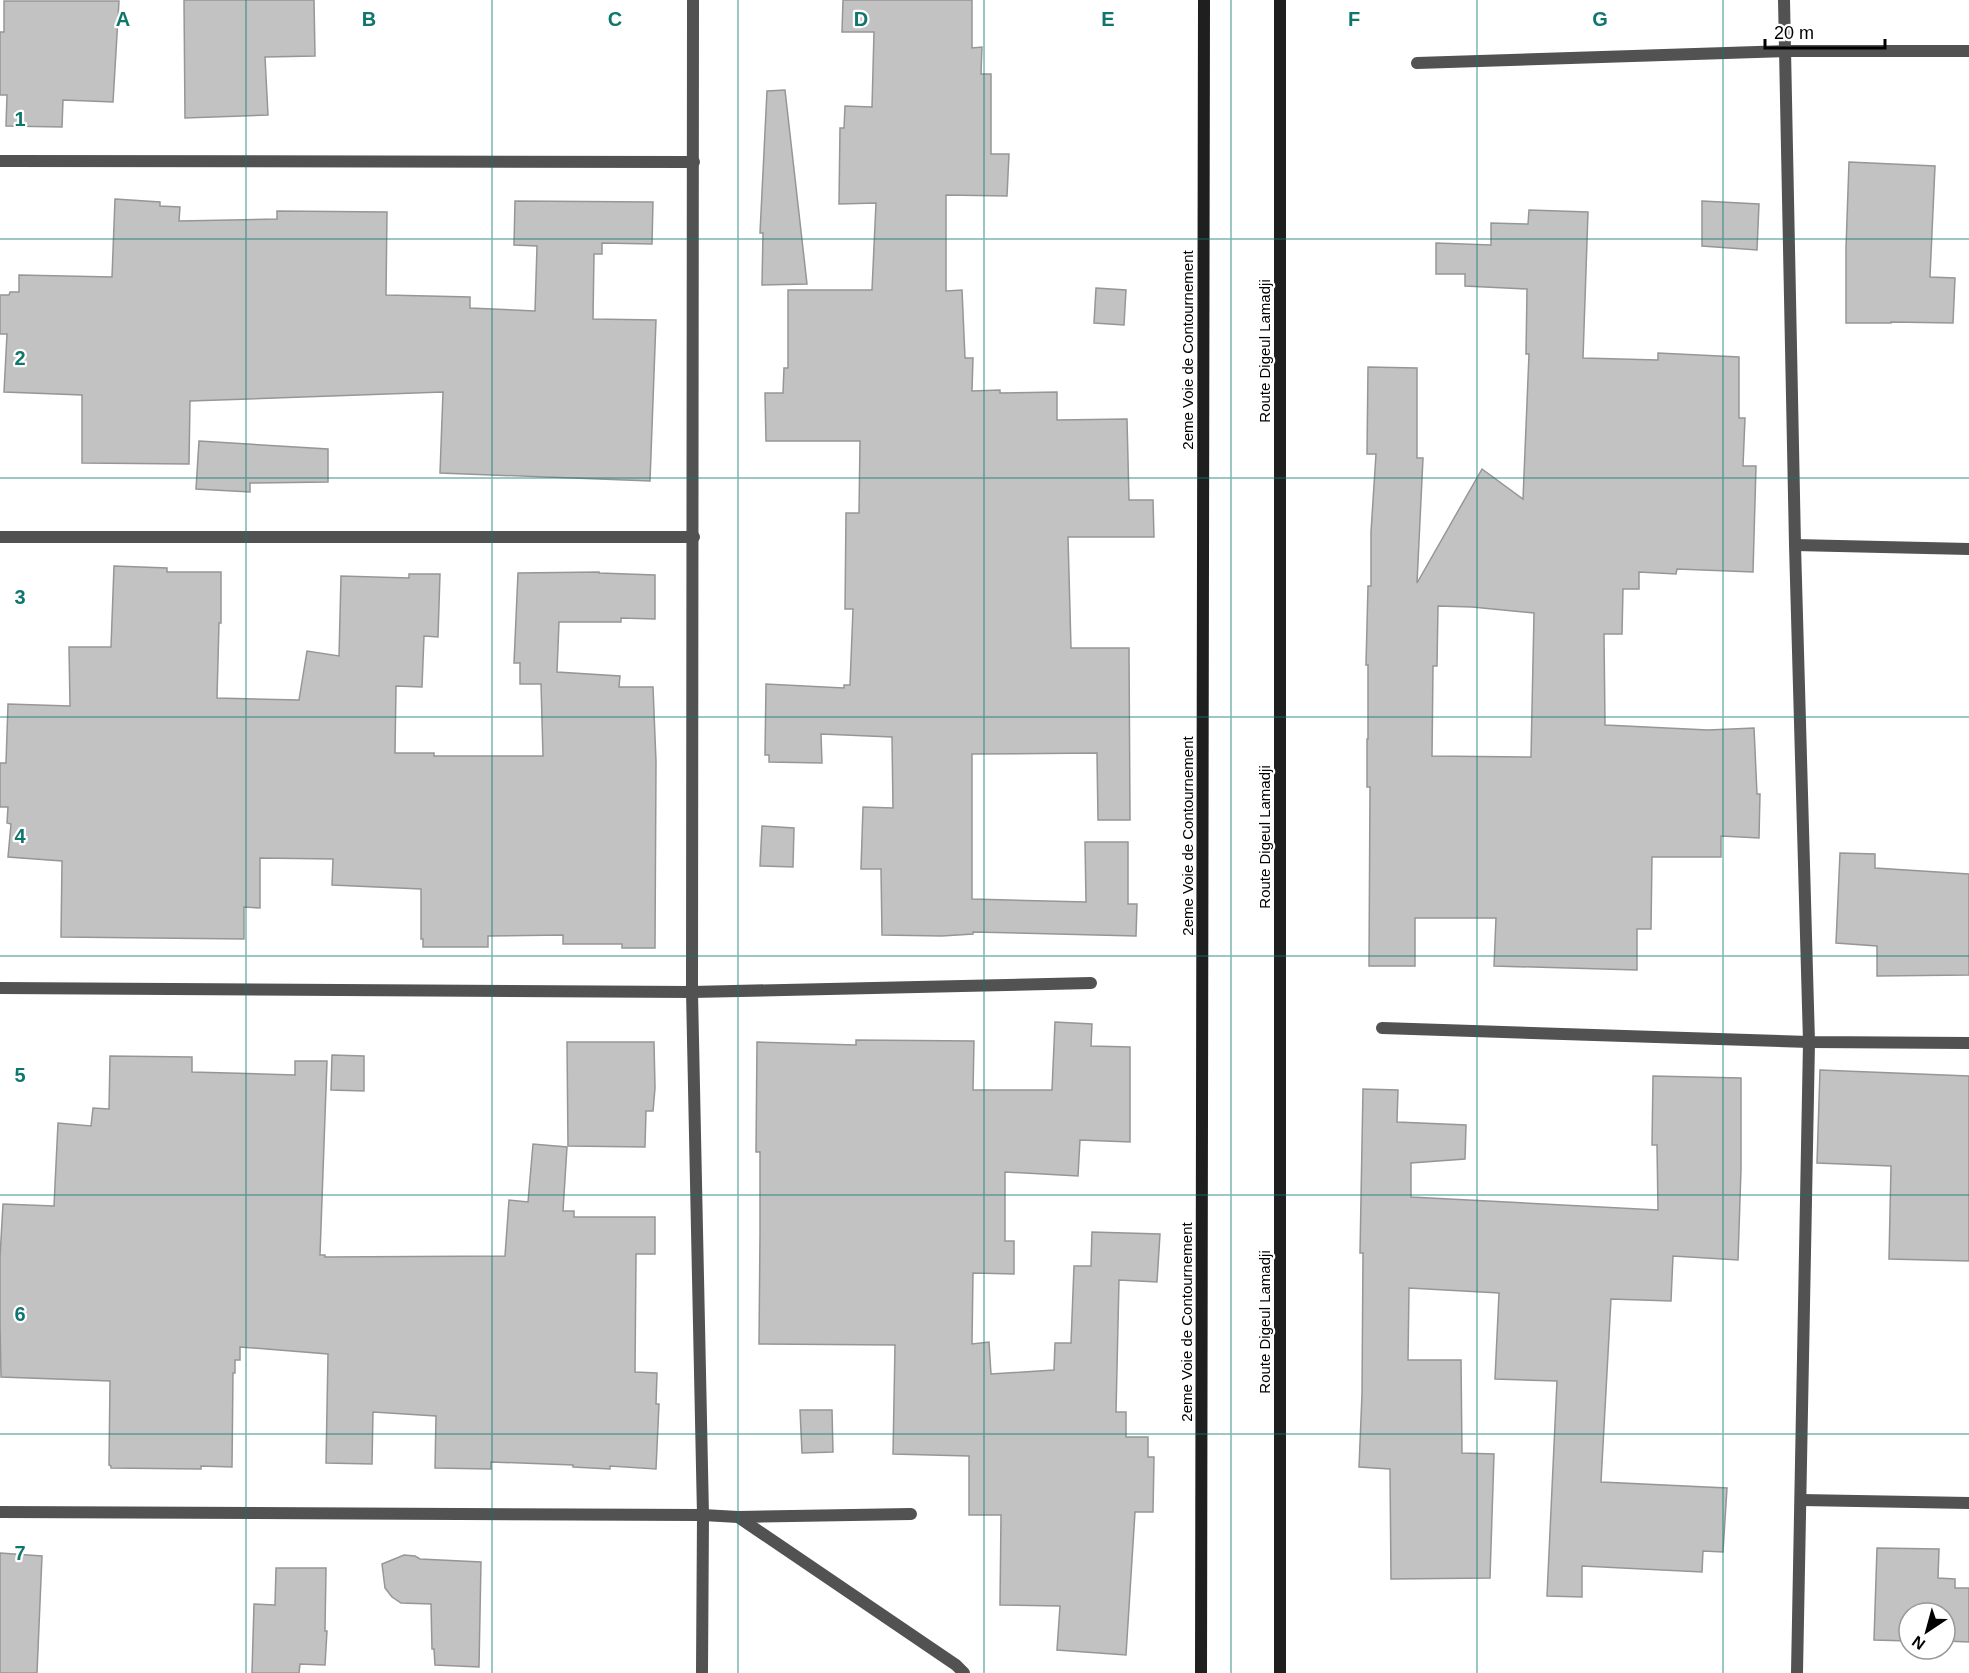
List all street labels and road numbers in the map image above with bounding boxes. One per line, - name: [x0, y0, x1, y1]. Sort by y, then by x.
- street label: 2eme Voie de Contournement: [1179, 250, 1196, 450]
- street label: Route Digeul Lamadji: [1256, 279, 1273, 423]
- street label: 2eme Voie de Contournement: [1179, 736, 1196, 936]
- street label: Route Digeul Lamadji: [1256, 765, 1273, 909]
- street label: 2eme Voie de Contournement: [1178, 1222, 1195, 1422]
- street label: Route Digeul Lamadji: [1256, 1250, 1273, 1394]

